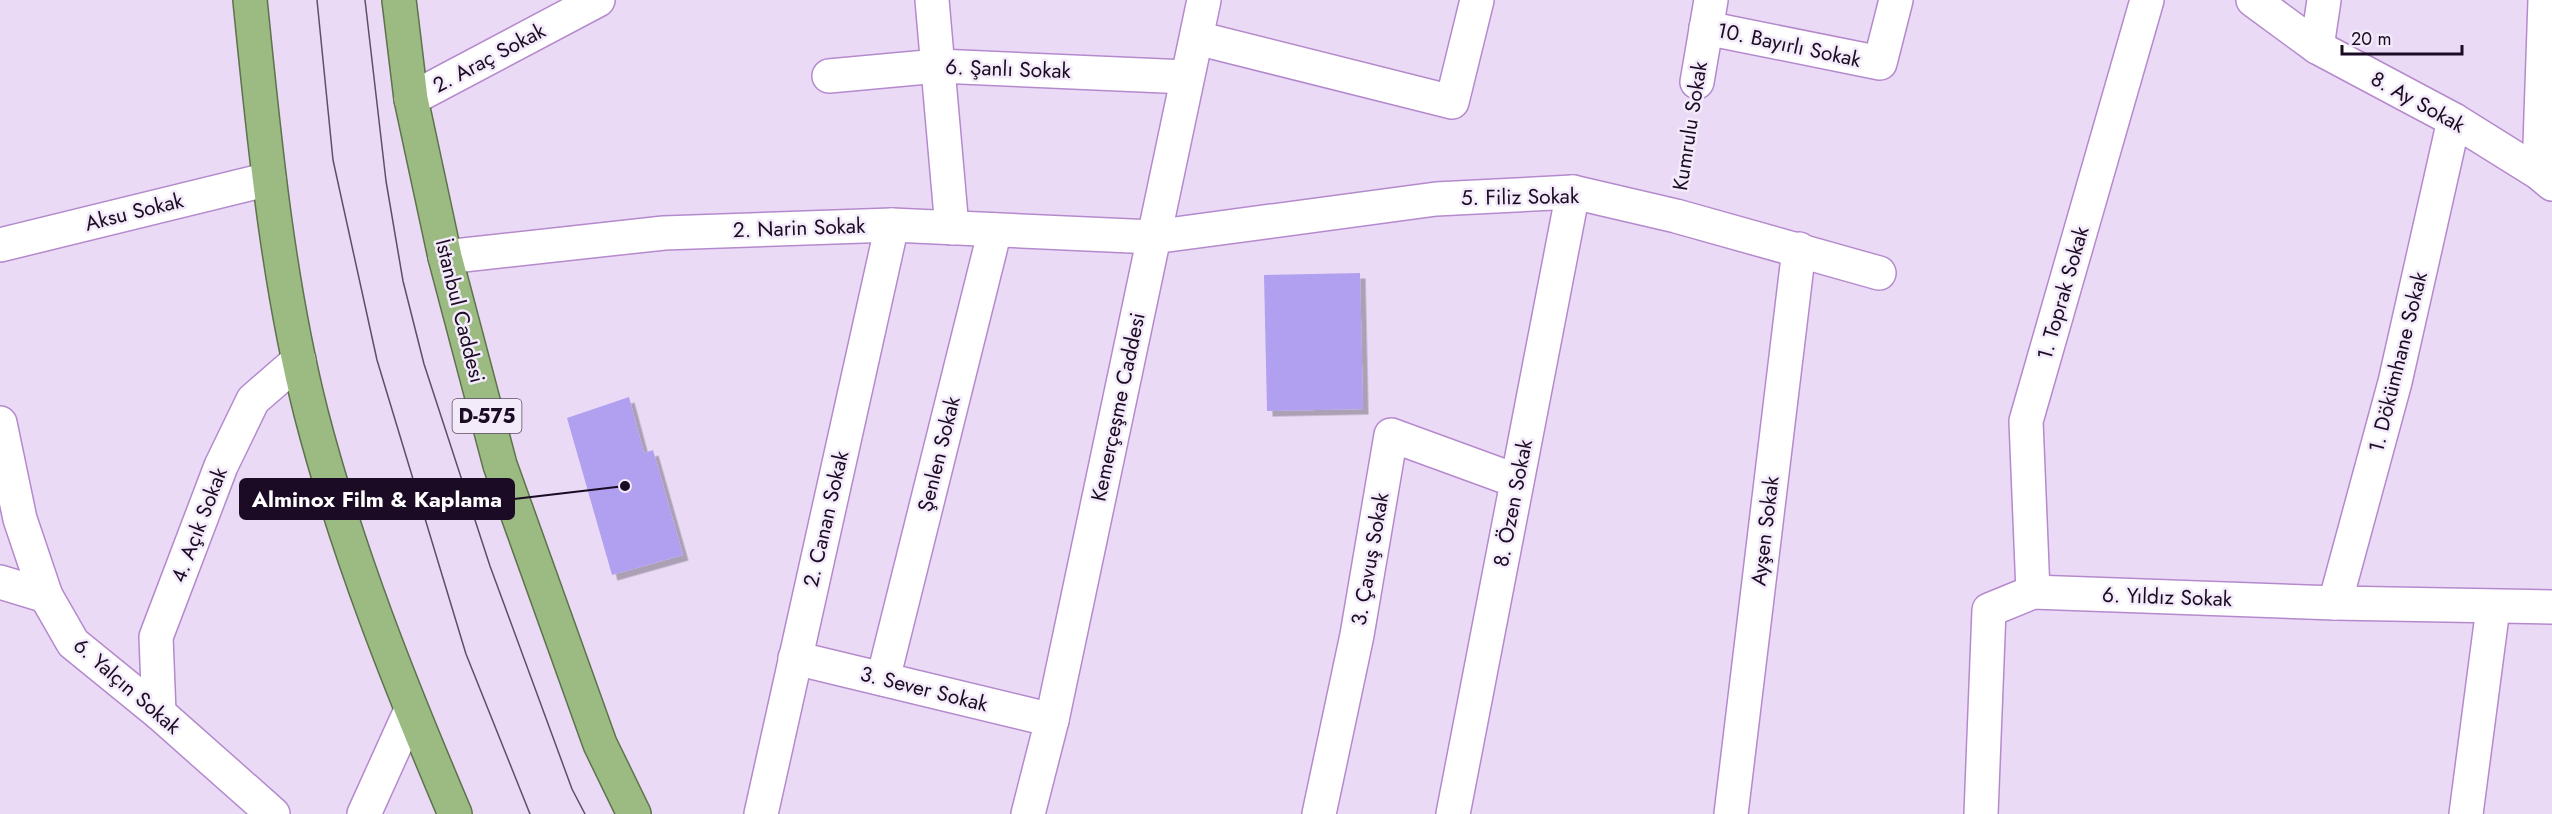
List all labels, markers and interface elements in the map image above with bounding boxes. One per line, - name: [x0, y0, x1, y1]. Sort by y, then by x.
- street label: 2. Araç Sokak: [427, 15, 551, 100]
- street label: 10. Bayırlı Sokak: [1714, 15, 1864, 75]
- scale bar: [2342, 18, 2462, 56]
- text: 20 m: [2351, 26, 2391, 52]
- street label: 6. Şanlı Sokak: [945, 52, 1072, 86]
- street label: Kumrulu Sokak: [1665, 58, 1715, 193]
- street label: 8. Ay Sokak: [2365, 64, 2471, 141]
- street label: 5. Filiz Sokak: [1461, 181, 1580, 213]
- street label: Aksu Sokak: [82, 185, 187, 239]
- street label: 2. Narin Sokak: [732, 211, 866, 245]
- street label: 1. Toprak Sokak: [2030, 222, 2097, 363]
- street label: İstanbul Caddesi: [428, 236, 492, 386]
- street label: 1. Dökümhane Sokak: [2361, 268, 2435, 456]
- street label: Kemerçeşme Caddesi: [1083, 310, 1153, 504]
- street label: Şenlen Sokak: [910, 392, 968, 515]
- road number: D-575: [452, 399, 522, 433]
- street label: 8. Özen Sokak: [1486, 436, 1540, 569]
- street label: 2. Canan Sokak: [796, 447, 856, 590]
- street label: 4. Açık Sokak: [163, 462, 235, 587]
- street label: Ayşen Sokak: [1743, 474, 1787, 588]
- callout: Alminox Film & Kaplama: [240, 479, 514, 519]
- text: Alminox Film & Kaplama: [251, 483, 502, 515]
- street label: 3. Çavuş Sokak: [1344, 489, 1397, 628]
- street label: 6. Yıldız Sokak: [2101, 580, 2233, 614]
- street label: 6. Yalçın Sokak: [67, 631, 188, 742]
- street label: 3. Sever Sokak: [857, 659, 992, 720]

